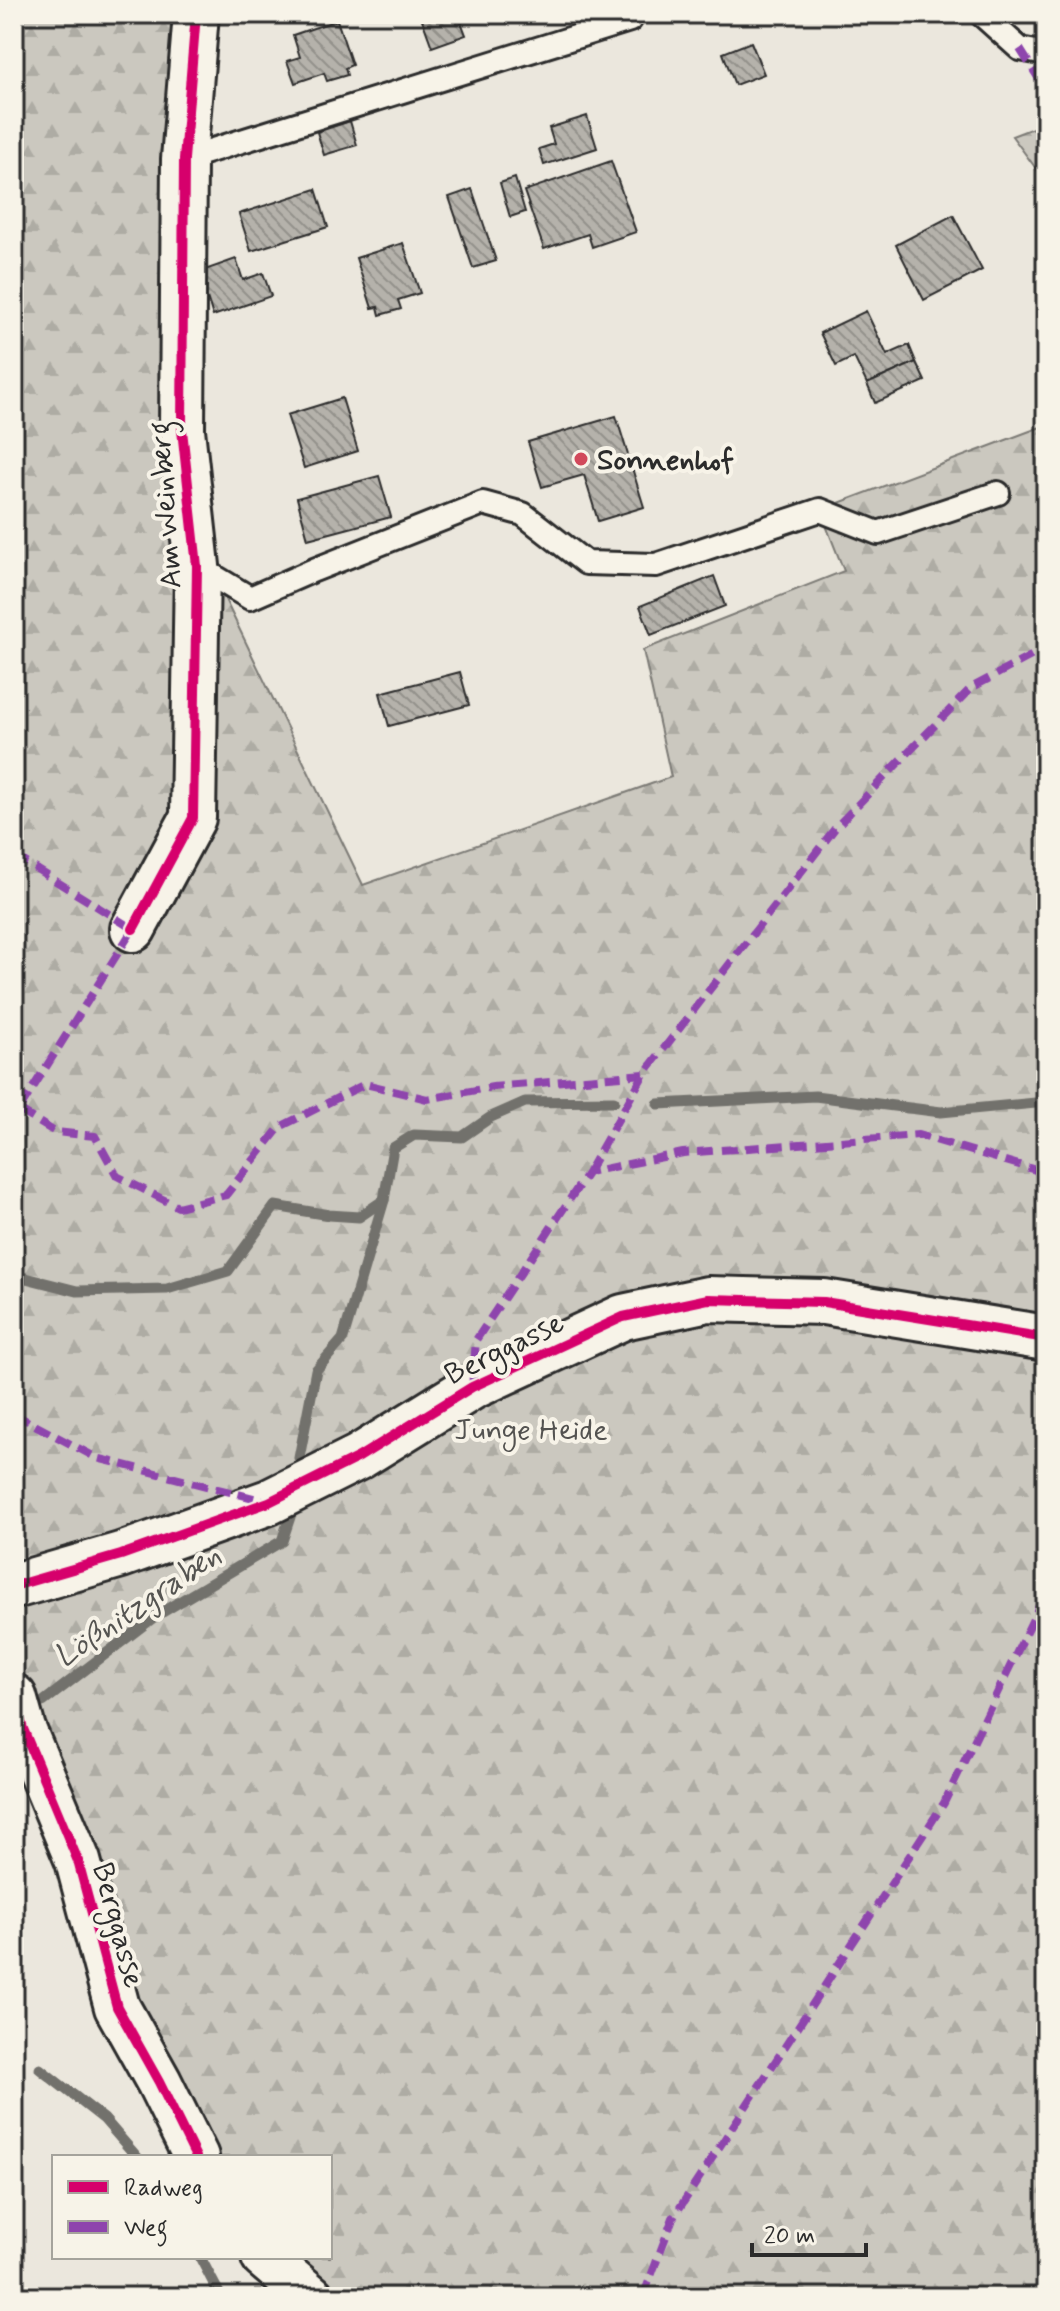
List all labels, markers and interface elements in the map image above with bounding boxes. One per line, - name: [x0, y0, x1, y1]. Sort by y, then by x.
- street label: Am Weinberg: [141, 420, 195, 590]
- place label: Sonnenhof: [597, 441, 734, 480]
- marker: Sonnenhof: [572, 450, 590, 468]
- street label: Berggasse: [439, 1304, 572, 1397]
- park label: Junge Heide: [454, 1411, 608, 1452]
- water label: Lößnitzgraben: [46, 1535, 230, 1678]
- street label: Berggasse: [80, 1858, 153, 1993]
- legend: [52, 2155, 332, 2259]
- text: Radweg: [124, 2173, 203, 2204]
- scale bar: [752, 2207, 866, 2257]
- text: Weg: [124, 2213, 168, 2247]
- text: 20 m: [764, 2221, 815, 2252]

